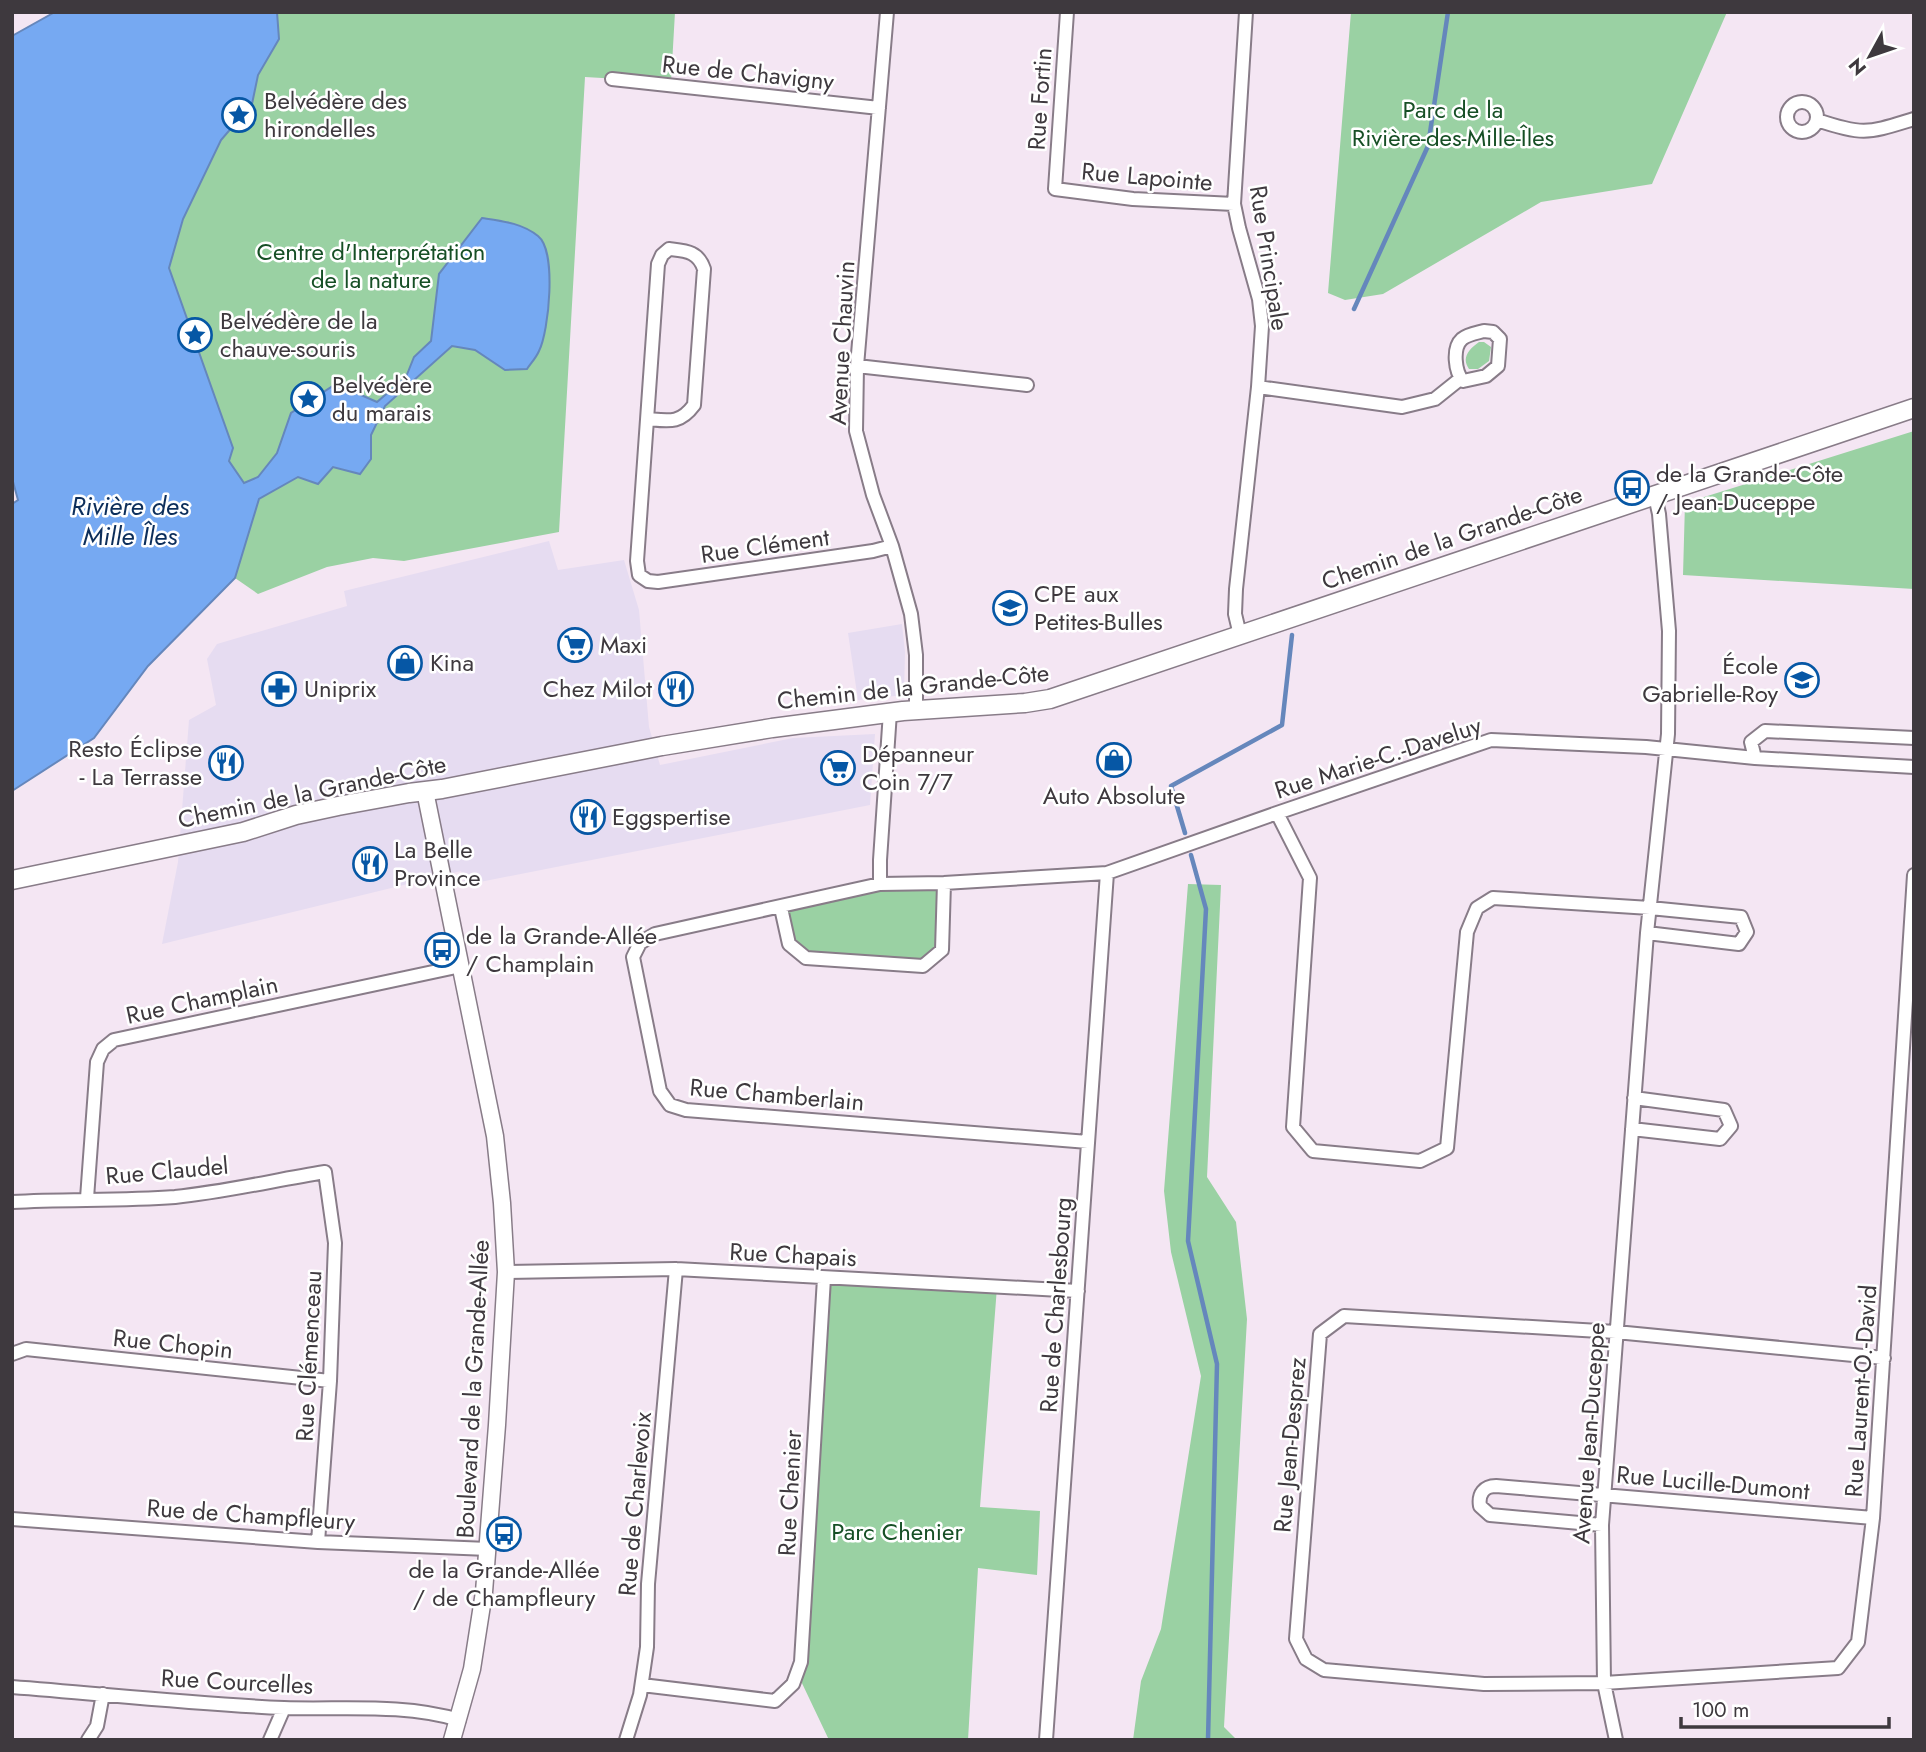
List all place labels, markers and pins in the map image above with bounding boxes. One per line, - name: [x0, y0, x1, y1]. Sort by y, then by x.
- place label: Belvédère des hirondelles: [264, 83, 407, 146]
- place icon: Belvédère des hirondelles: [220, 96, 258, 134]
- place label: Belvédère de la chauve-souris: [220, 303, 378, 366]
- place icon: Belvédère de la chauve-souris: [176, 316, 214, 354]
- place label: Belvédère du marais: [332, 367, 432, 430]
- place icon: Belvédère du marais: [289, 380, 327, 418]
- place label: de la Grande-Côte / Jean-Duceppe: [1656, 456, 1843, 519]
- bus stop icon: de la Grande-Côte / Jean-Duceppe: [1613, 469, 1651, 507]
- place label: CPE aux Petites-Bulles: [1034, 576, 1163, 639]
- school or university icon: CPE aux Petites-Bulles: [991, 589, 1029, 627]
- supermarket icon: Maxi: [556, 626, 594, 664]
- place label: Maxi: [600, 627, 647, 662]
- shop icon: Kina: [386, 644, 424, 682]
- place label: Kina: [430, 645, 474, 680]
- place label: École Gabrielle-Roy: [1642, 648, 1778, 711]
- school or university icon: École Gabrielle-Roy: [1783, 661, 1821, 699]
- pharmacy icon: Uniprix: [260, 670, 298, 708]
- restaurant icon: Chez Milot: [657, 670, 695, 708]
- place label: Uniprix: [304, 671, 377, 706]
- place label: Chez Milot: [543, 671, 652, 706]
- place label: Resto Éclipse - La Terrasse: [68, 731, 202, 794]
- place label: Dépanneur Coin 7/7: [862, 736, 975, 799]
- shop icon: Auto Absolute: [1095, 741, 1133, 779]
- restaurant icon: Resto Éclipse - La Terrasse: [207, 744, 245, 782]
- supermarket icon: Dépanneur Coin 7/7: [819, 749, 857, 787]
- place label: Auto Absolute: [1043, 778, 1185, 813]
- restaurant icon: Eggspertise: [569, 798, 607, 836]
- place label: Eggspertise: [612, 799, 731, 834]
- place label: La Belle Province: [394, 832, 481, 895]
- restaurant icon: La Belle Province: [351, 845, 389, 883]
- place label: de la Grande-Allée / Champlain: [466, 918, 657, 981]
- bus stop icon: de la Grande-Allée / Champlain: [423, 931, 461, 969]
- bus stop icon: de la Grande-Allée / de Champfleury: [485, 1515, 523, 1553]
- place label: de la Grande-Allée / de Champfleury: [408, 1552, 600, 1615]

